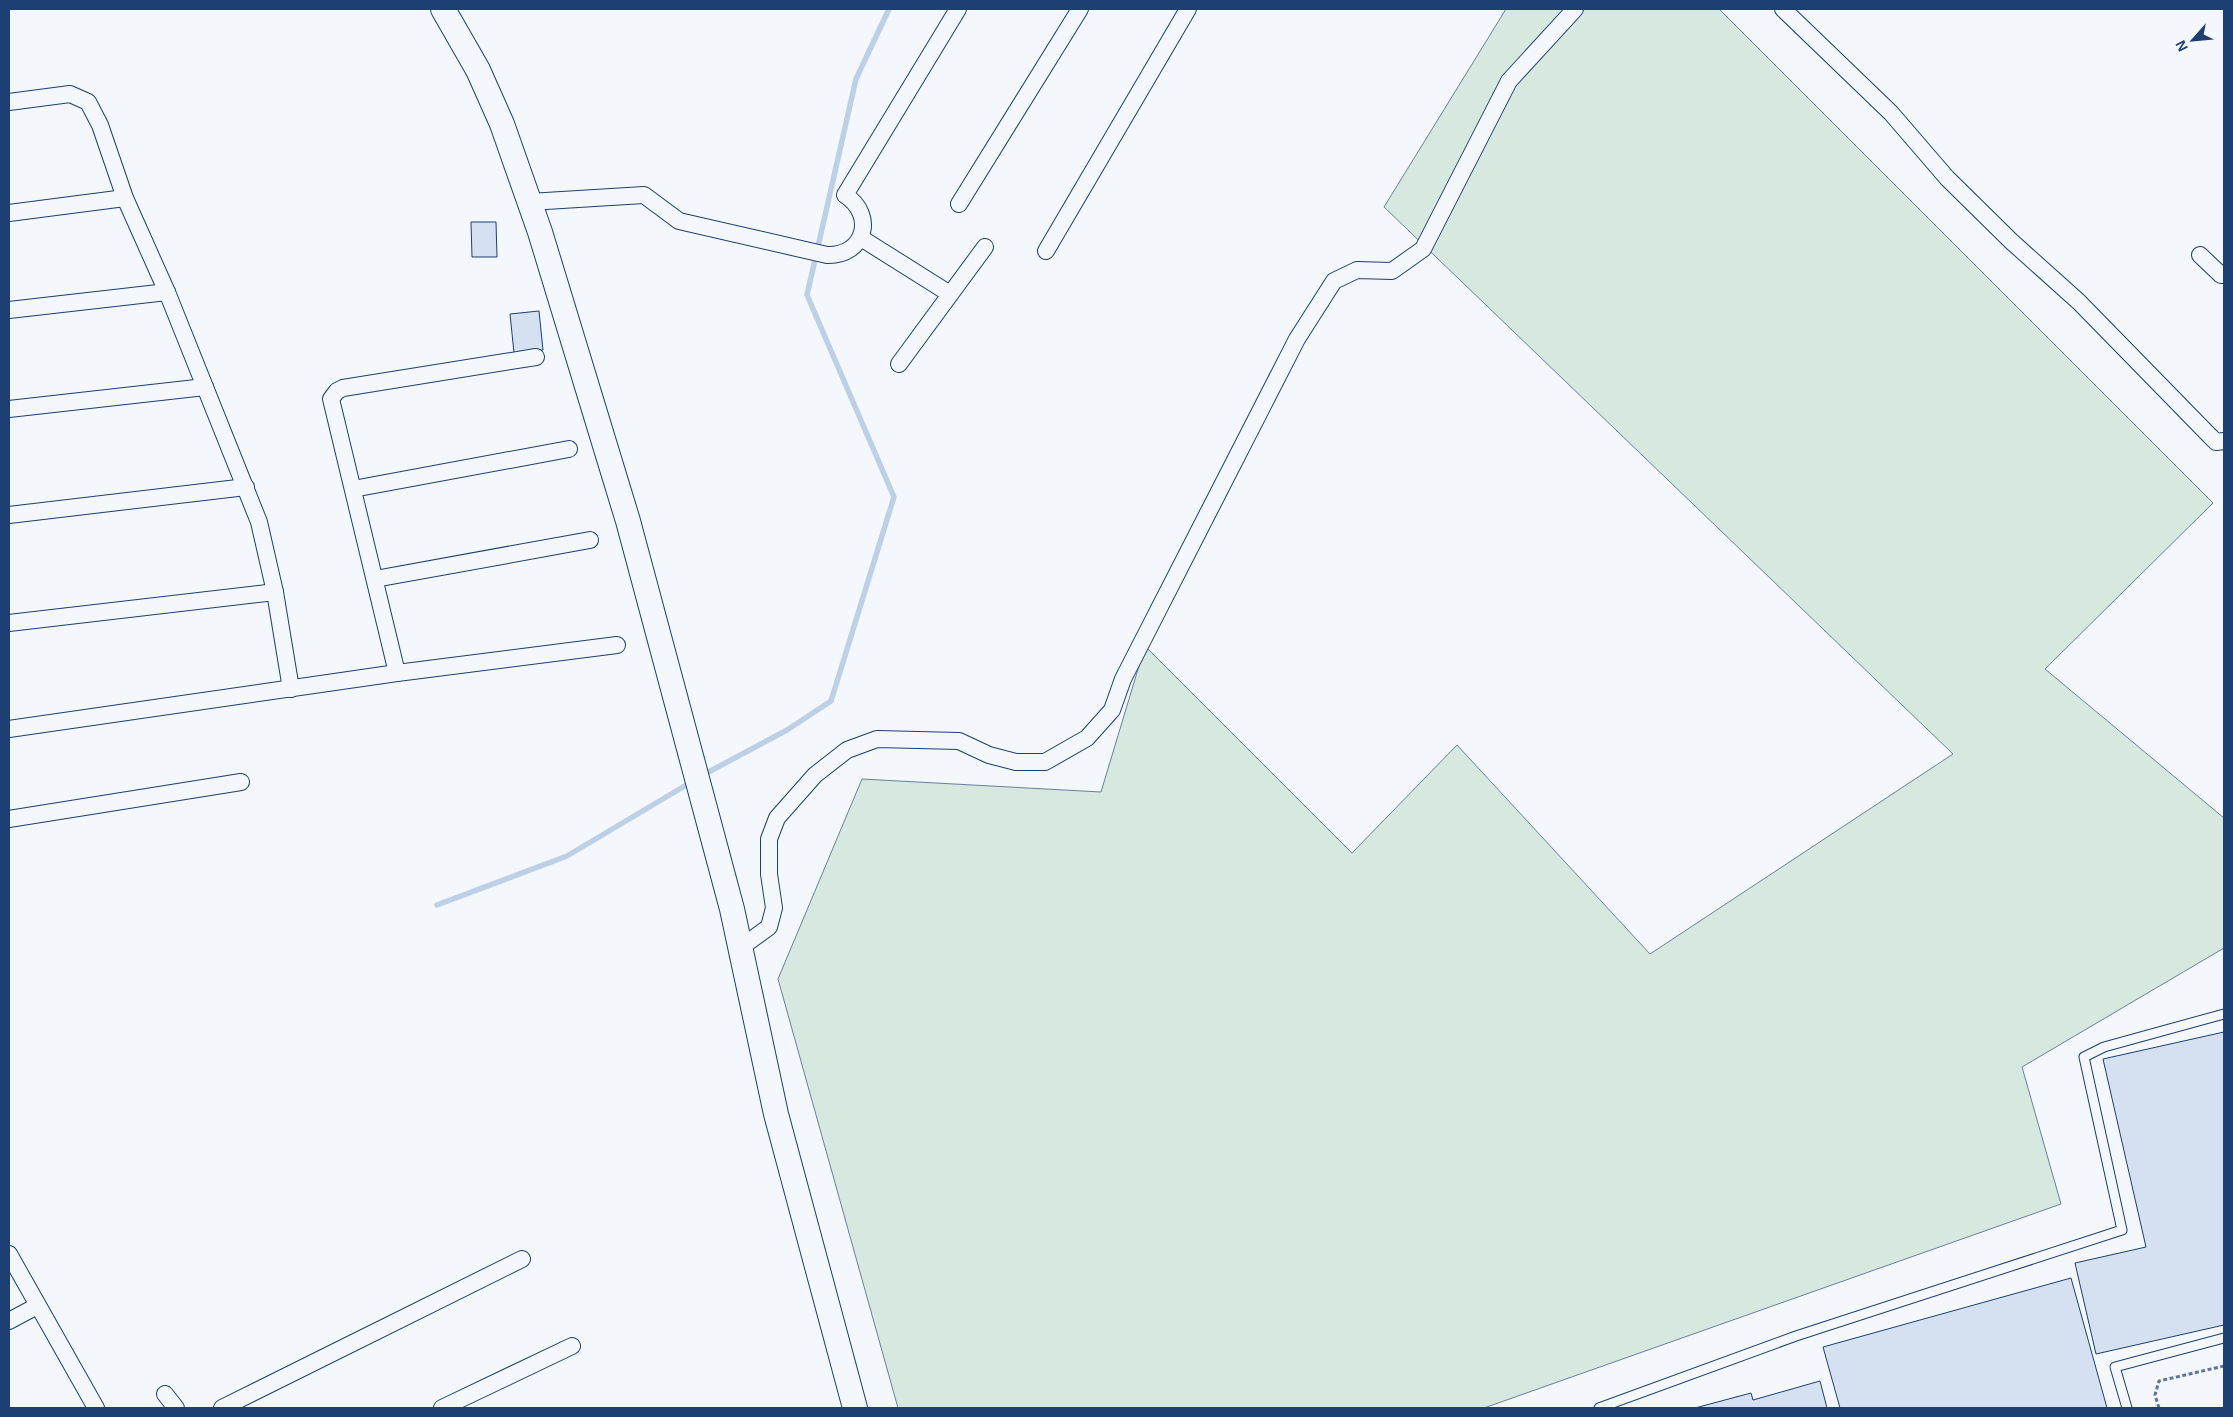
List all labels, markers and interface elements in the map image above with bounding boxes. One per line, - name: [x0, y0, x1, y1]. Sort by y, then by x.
- north arrow: [2168, 15, 2218, 65]
- text: N: [2172, 38, 2191, 54]

